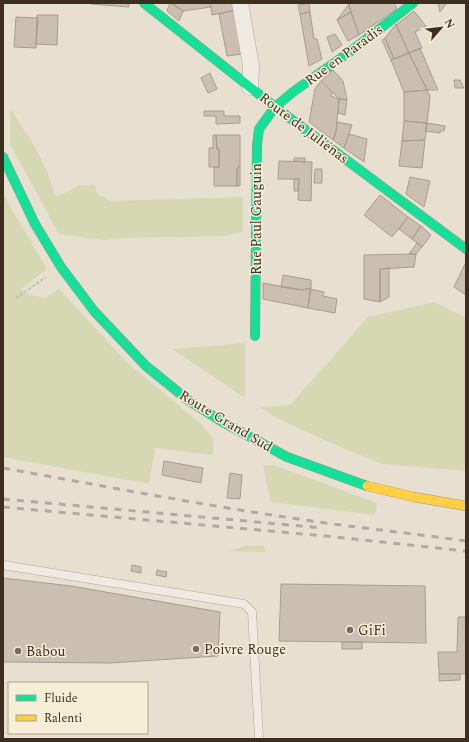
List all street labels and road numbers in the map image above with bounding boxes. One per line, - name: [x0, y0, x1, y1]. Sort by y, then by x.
- street label: Rue en Paradis: [301, 19, 387, 91]
- street label: Route de Juliénas: [255, 87, 353, 169]
- street label: Rue Paul Gauguin: [246, 163, 267, 275]
- street label: Route Grand Sud: [175, 385, 277, 457]

